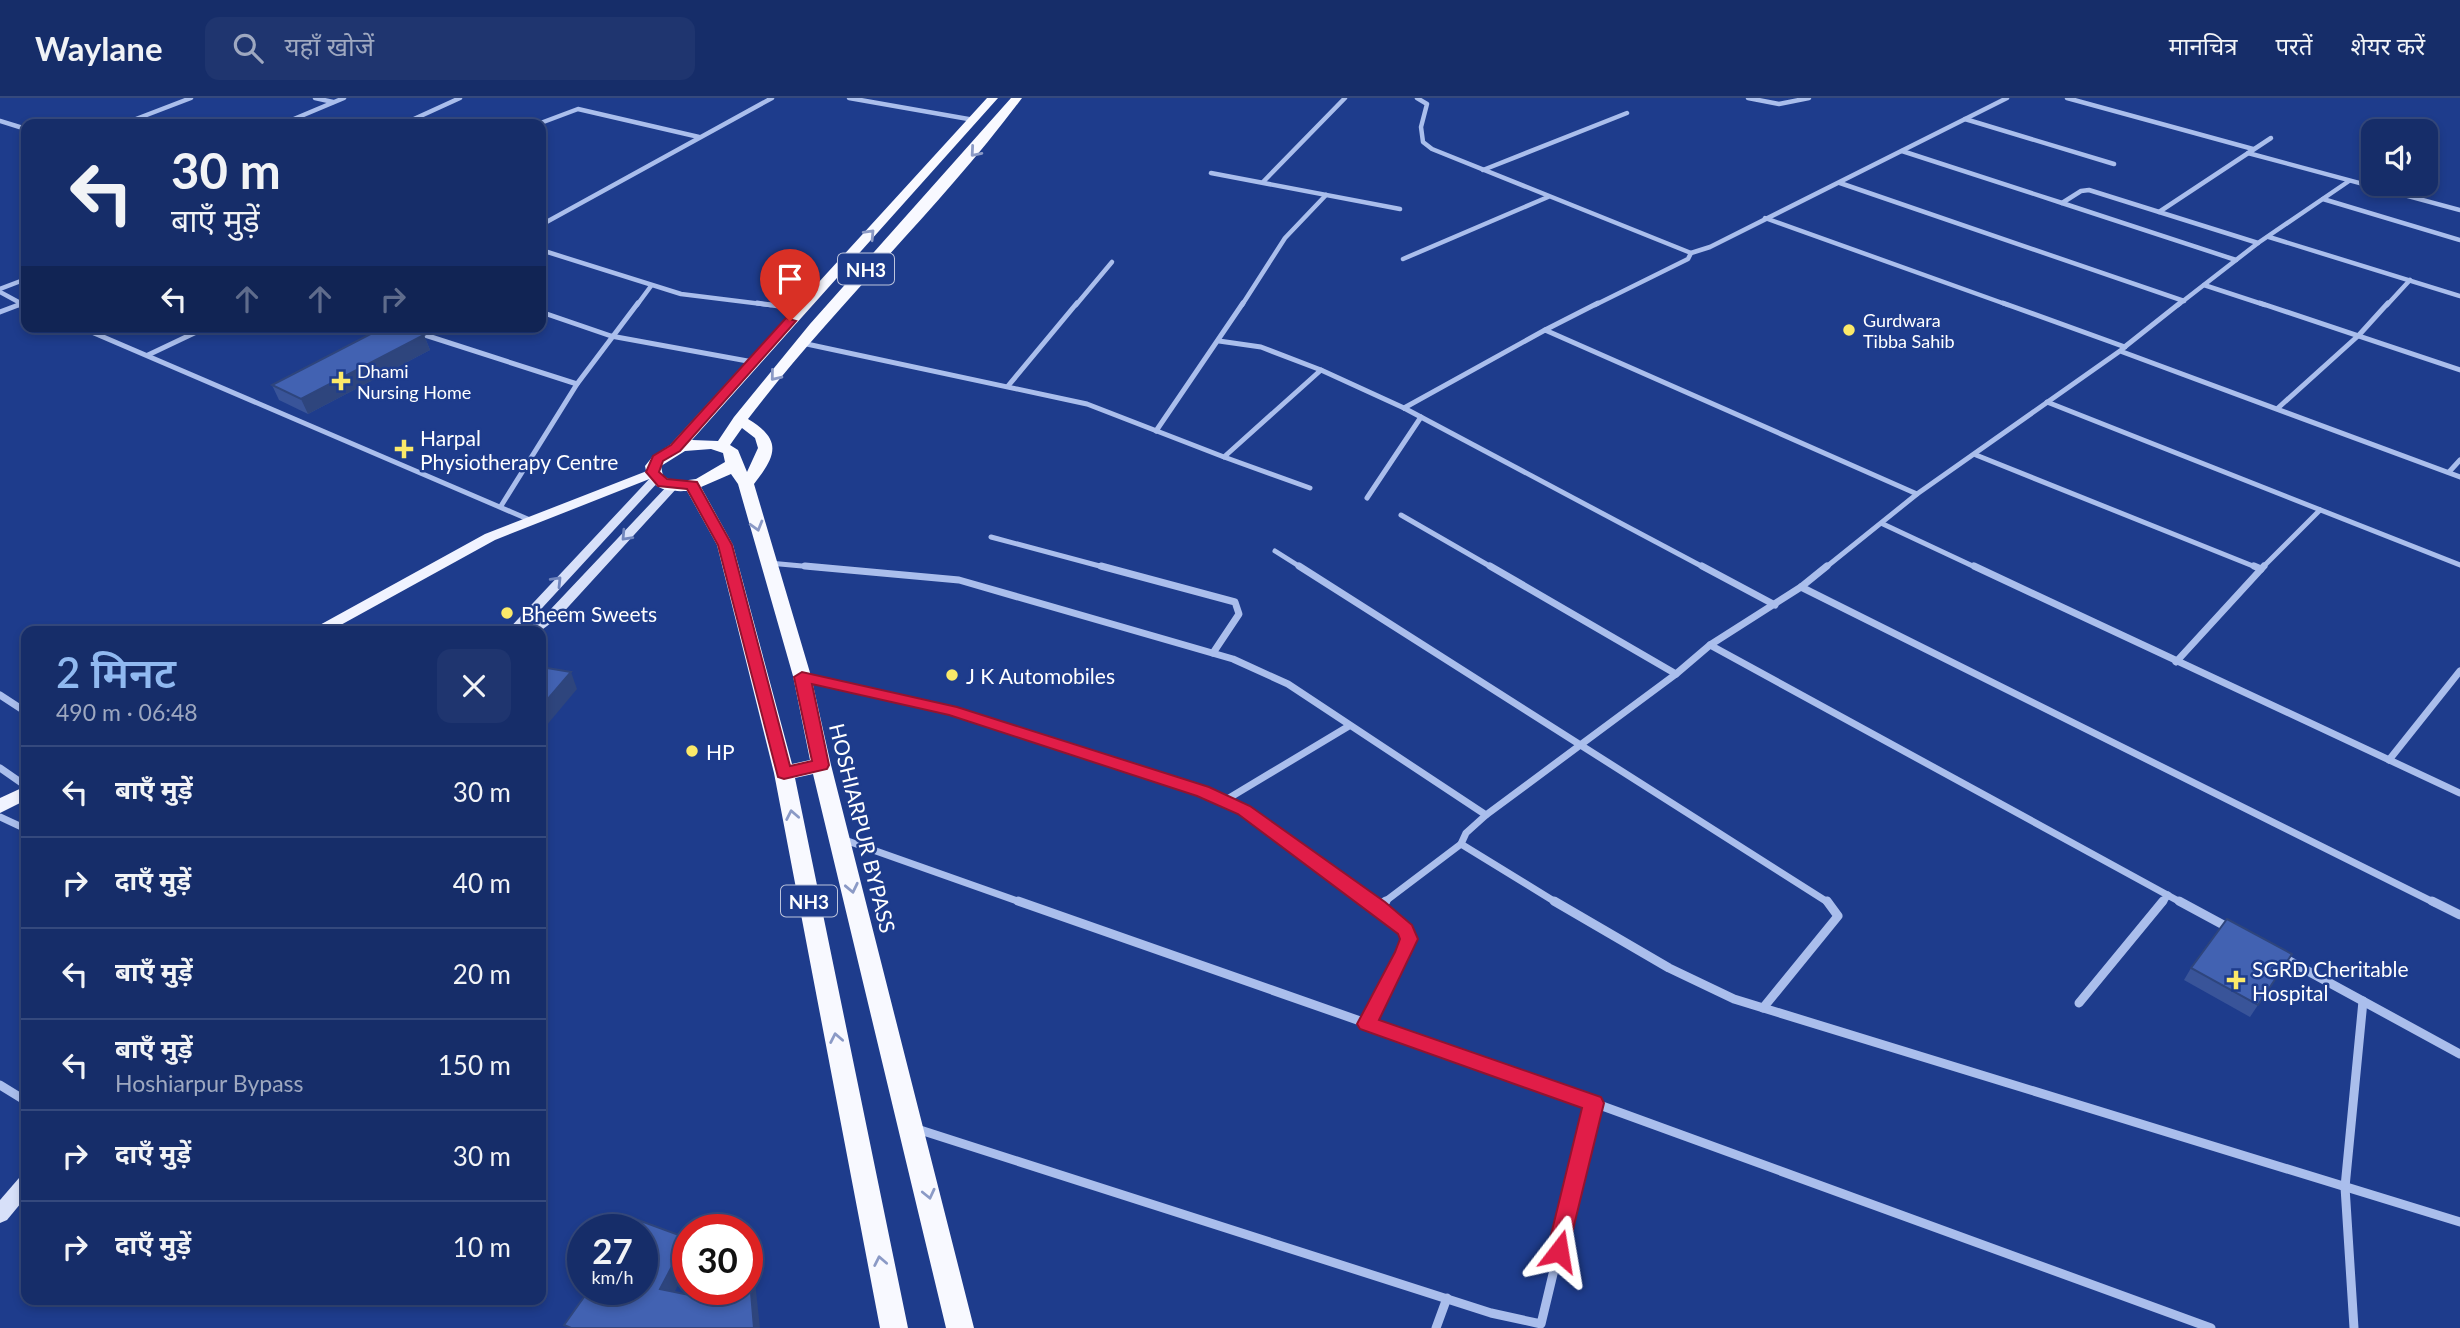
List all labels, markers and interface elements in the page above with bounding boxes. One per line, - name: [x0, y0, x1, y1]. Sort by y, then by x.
- search box: [205, 17, 695, 80]
- text: Waylane: [35, 28, 163, 68]
- icon: search: [229, 29, 267, 67]
- text: यहाँ खोजें: [285, 30, 374, 62]
- text: मानचित्र: [2169, 31, 2237, 60]
- text: परतें: [2275, 31, 2313, 60]
- text: शेयर करें: [2351, 31, 2425, 60]
- map controls: [2361, 119, 2438, 196]
- button: sound: [2361, 119, 2438, 196]
- text: 30 m: [171, 141, 281, 199]
- one-way arrow: [971, 143, 983, 156]
- icon: left: [56, 147, 147, 238]
- text: बाएँ मुड़ें: [171, 200, 260, 239]
- one-way arrow: [862, 229, 874, 242]
- pin: [760, 249, 820, 321]
- road number: NH3: [838, 253, 894, 284]
- icon: arrive: [771, 260, 809, 298]
- icon: left: [155, 280, 193, 318]
- icon: ahead: [228, 280, 266, 318]
- icon: ahead: [301, 280, 339, 318]
- icon: right: [374, 280, 412, 318]
- place label: Gurdwara Tibba Sahib: [1863, 309, 1955, 352]
- marker: Gurdwara Tibba Sahib: [1841, 322, 1857, 338]
- place label: Dhami Nursing Home: [357, 360, 471, 403]
- one-way arrow: [770, 369, 783, 381]
- marker: Dhami Nursing Home: [331, 371, 351, 391]
- place label: Harpal Physiotherapy Centre: [420, 425, 618, 474]
- marker: Harpal Physiotherapy Centre: [394, 439, 414, 459]
- one-way arrow: [749, 520, 764, 532]
- one-way arrow: [622, 528, 635, 541]
- one-way arrow: [549, 576, 562, 589]
- place label: Bheem Sweets: [521, 601, 657, 626]
- marker: Bheem Sweets: [499, 605, 515, 621]
- text: 2 मिनट: [56, 647, 176, 697]
- button: close: [437, 649, 511, 723]
- place label: J K Automobiles: [966, 663, 1115, 688]
- marker: J K Automobiles: [944, 667, 960, 683]
- text: 490 m · 06:48: [56, 698, 198, 726]
- street label: HOSHIARPUR BYPASS: [825, 721, 901, 935]
- place label: HP: [706, 739, 735, 764]
- marker: HP: [684, 743, 700, 759]
- icon: left: [56, 773, 94, 811]
- text: बाएँ मुड़ें: [115, 773, 193, 805]
- text: 30 m: [453, 776, 511, 808]
- one-way arrow: [785, 809, 800, 821]
- icon: right: [56, 864, 94, 902]
- text: दाएँ मुड़ें: [115, 864, 191, 896]
- text: 40 m: [453, 867, 511, 899]
- one-way arrow: [843, 882, 858, 894]
- road number: NH3: [781, 886, 837, 916]
- icon: left: [56, 955, 94, 993]
- text: बाएँ मुड़ें: [115, 955, 193, 987]
- place label: SGRD Cheritable Hospital: [2252, 956, 2409, 1005]
- text: 20 m: [453, 958, 511, 990]
- marker: SGRD Cheritable Hospital: [2226, 970, 2246, 990]
- text: बाएँ मुड़ें: [115, 1032, 193, 1064]
- one-way arrow: [830, 1032, 845, 1044]
- icon: left: [56, 1046, 94, 1084]
- text: 150 m: [438, 1049, 511, 1081]
- text: Hoshiarpur Bypass: [115, 1069, 304, 1097]
- icon: right: [56, 1137, 94, 1175]
- text: दाएँ मुड़ें: [115, 1137, 191, 1169]
- text: 30 m: [453, 1140, 511, 1172]
- one-way arrow: [921, 1188, 935, 1200]
- speed limit sign: 30: [672, 1214, 763, 1305]
- position arrow: [1522, 1214, 1596, 1288]
- icon: right: [56, 1228, 94, 1266]
- text: दाएँ मुड़ें: [115, 1228, 191, 1260]
- text: 27: [592, 1229, 633, 1271]
- text: 10 m: [453, 1231, 511, 1263]
- one-way arrow: [874, 1255, 889, 1267]
- text: km/h: [591, 1266, 634, 1288]

